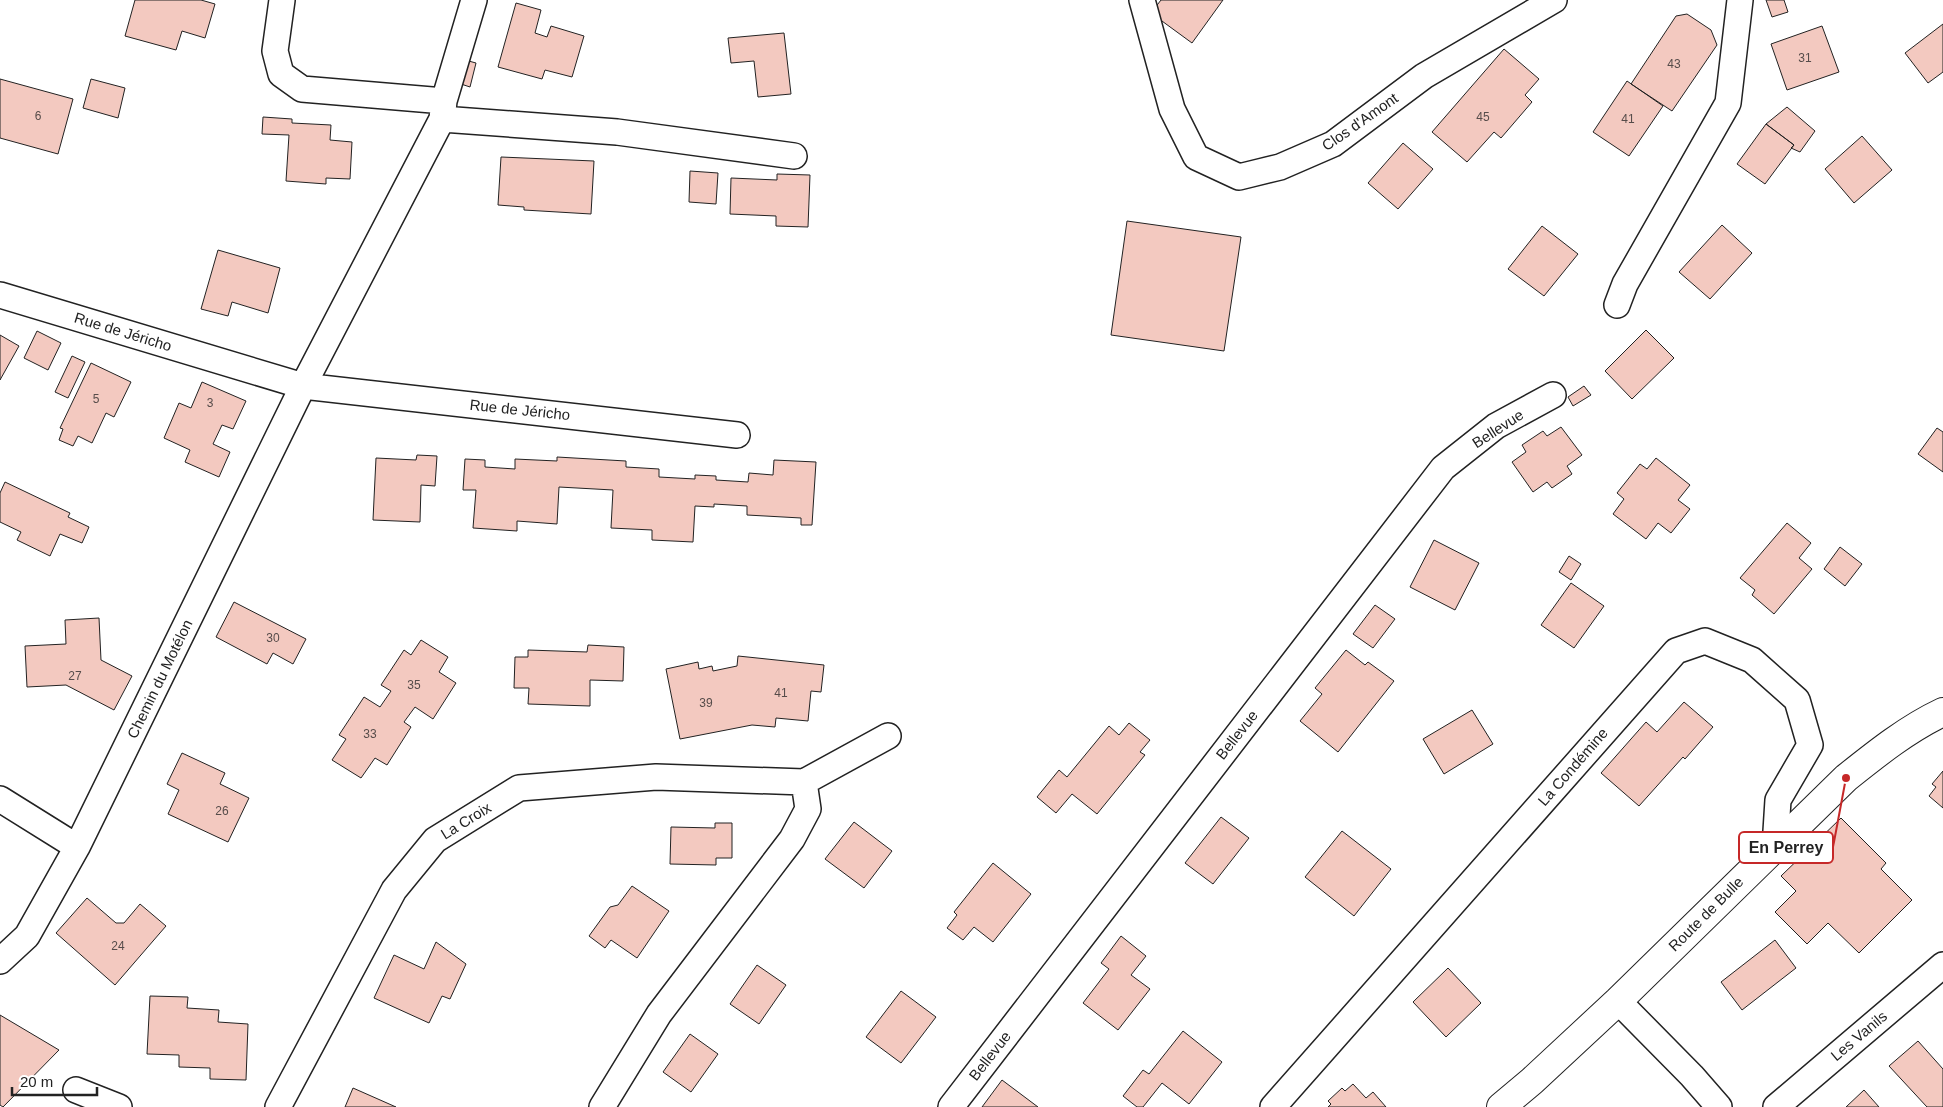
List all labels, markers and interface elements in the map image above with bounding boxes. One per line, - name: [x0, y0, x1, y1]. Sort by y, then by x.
- house number: 31: [1798, 51, 1812, 65]
- house number: 43: [1667, 57, 1681, 71]
- street label: Clos d'Amont: [1318, 89, 1402, 154]
- house number: 6: [35, 109, 42, 123]
- house number: 45: [1476, 110, 1490, 124]
- house number: 41: [1621, 112, 1635, 126]
- street label: Rue de Jéricho: [72, 309, 174, 354]
- house number: 5: [93, 392, 100, 406]
- house number: 3: [207, 396, 214, 410]
- street label: Rue de Jéricho: [469, 396, 571, 423]
- street label: Bellevue: [1469, 406, 1526, 451]
- street label: Chemin du Motélon: [123, 617, 196, 741]
- house number: 30: [266, 631, 280, 645]
- house number: 27: [68, 669, 82, 683]
- house number: 35: [407, 678, 421, 692]
- house number: 41: [774, 686, 788, 700]
- house number: 39: [699, 696, 713, 710]
- street label: Bellevue: [1212, 707, 1261, 763]
- street label: La Condémine: [1534, 724, 1611, 809]
- house number: 33: [363, 727, 377, 741]
- street label: La Croix: [438, 798, 494, 843]
- house number: 26: [215, 804, 229, 818]
- callout: En Perrey: [1739, 832, 1833, 863]
- text: En Perrey: [1749, 839, 1823, 856]
- street label: Route de Bulle: [1665, 873, 1746, 954]
- house number: 24: [111, 939, 125, 953]
- street label: Les Vanils: [1827, 1007, 1890, 1064]
- street label: Bellevue: [965, 1028, 1014, 1084]
- scale bar: [12, 1064, 98, 1096]
- text: 20 m: [20, 1073, 53, 1090]

